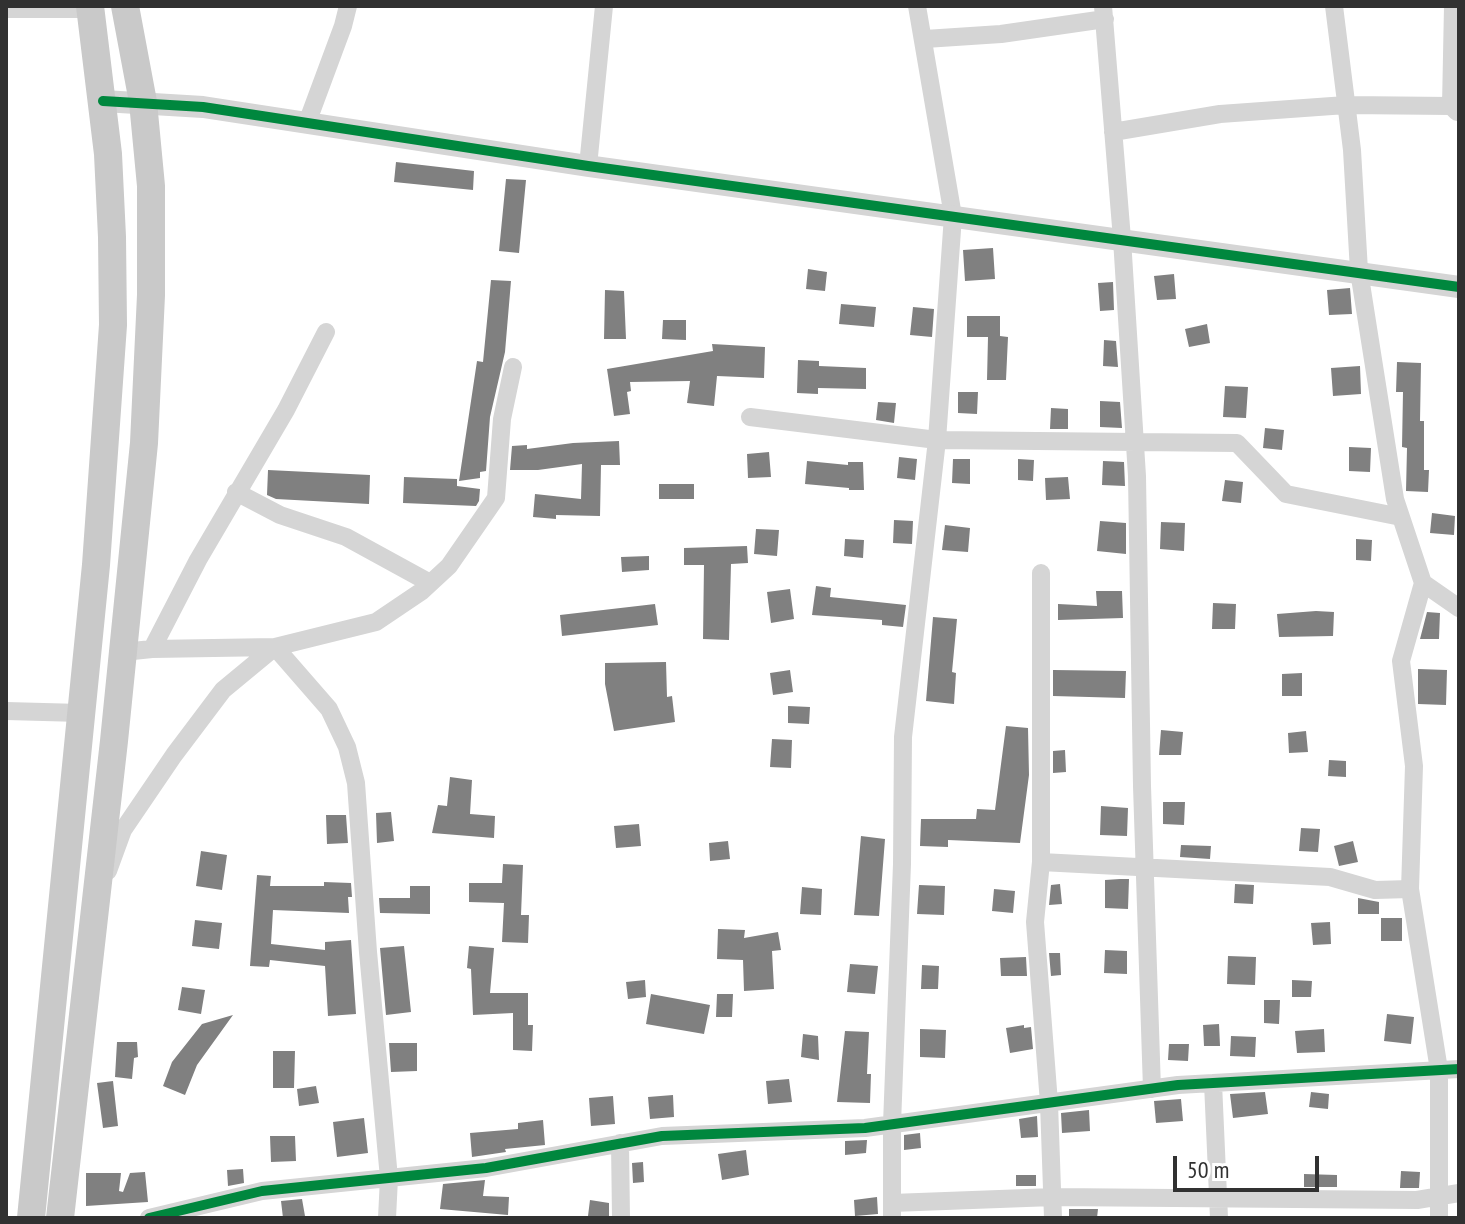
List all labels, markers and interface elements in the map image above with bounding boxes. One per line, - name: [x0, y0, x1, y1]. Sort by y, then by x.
- scale bar: [1177, 1140, 1323, 1190]
- text: 50 m: [1187, 1154, 1229, 1185]

